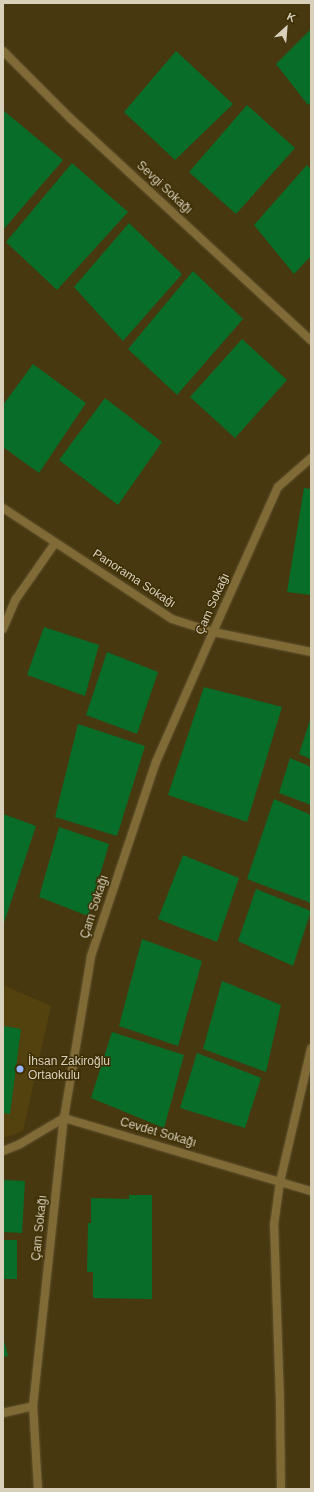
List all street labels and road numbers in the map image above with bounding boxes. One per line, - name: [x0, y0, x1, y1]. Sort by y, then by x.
- street label: Sevgi Sokağı: [133, 159, 195, 217]
- street label: Panorama Sokağı: [90, 547, 178, 611]
- street label: Çam Sokağı: [193, 571, 233, 637]
- street label: Çam Sokağı: [78, 873, 112, 941]
- street label: Cevdet Sokağı: [118, 1115, 198, 1151]
- street label: Çam Sokağı: [29, 1194, 51, 1262]

